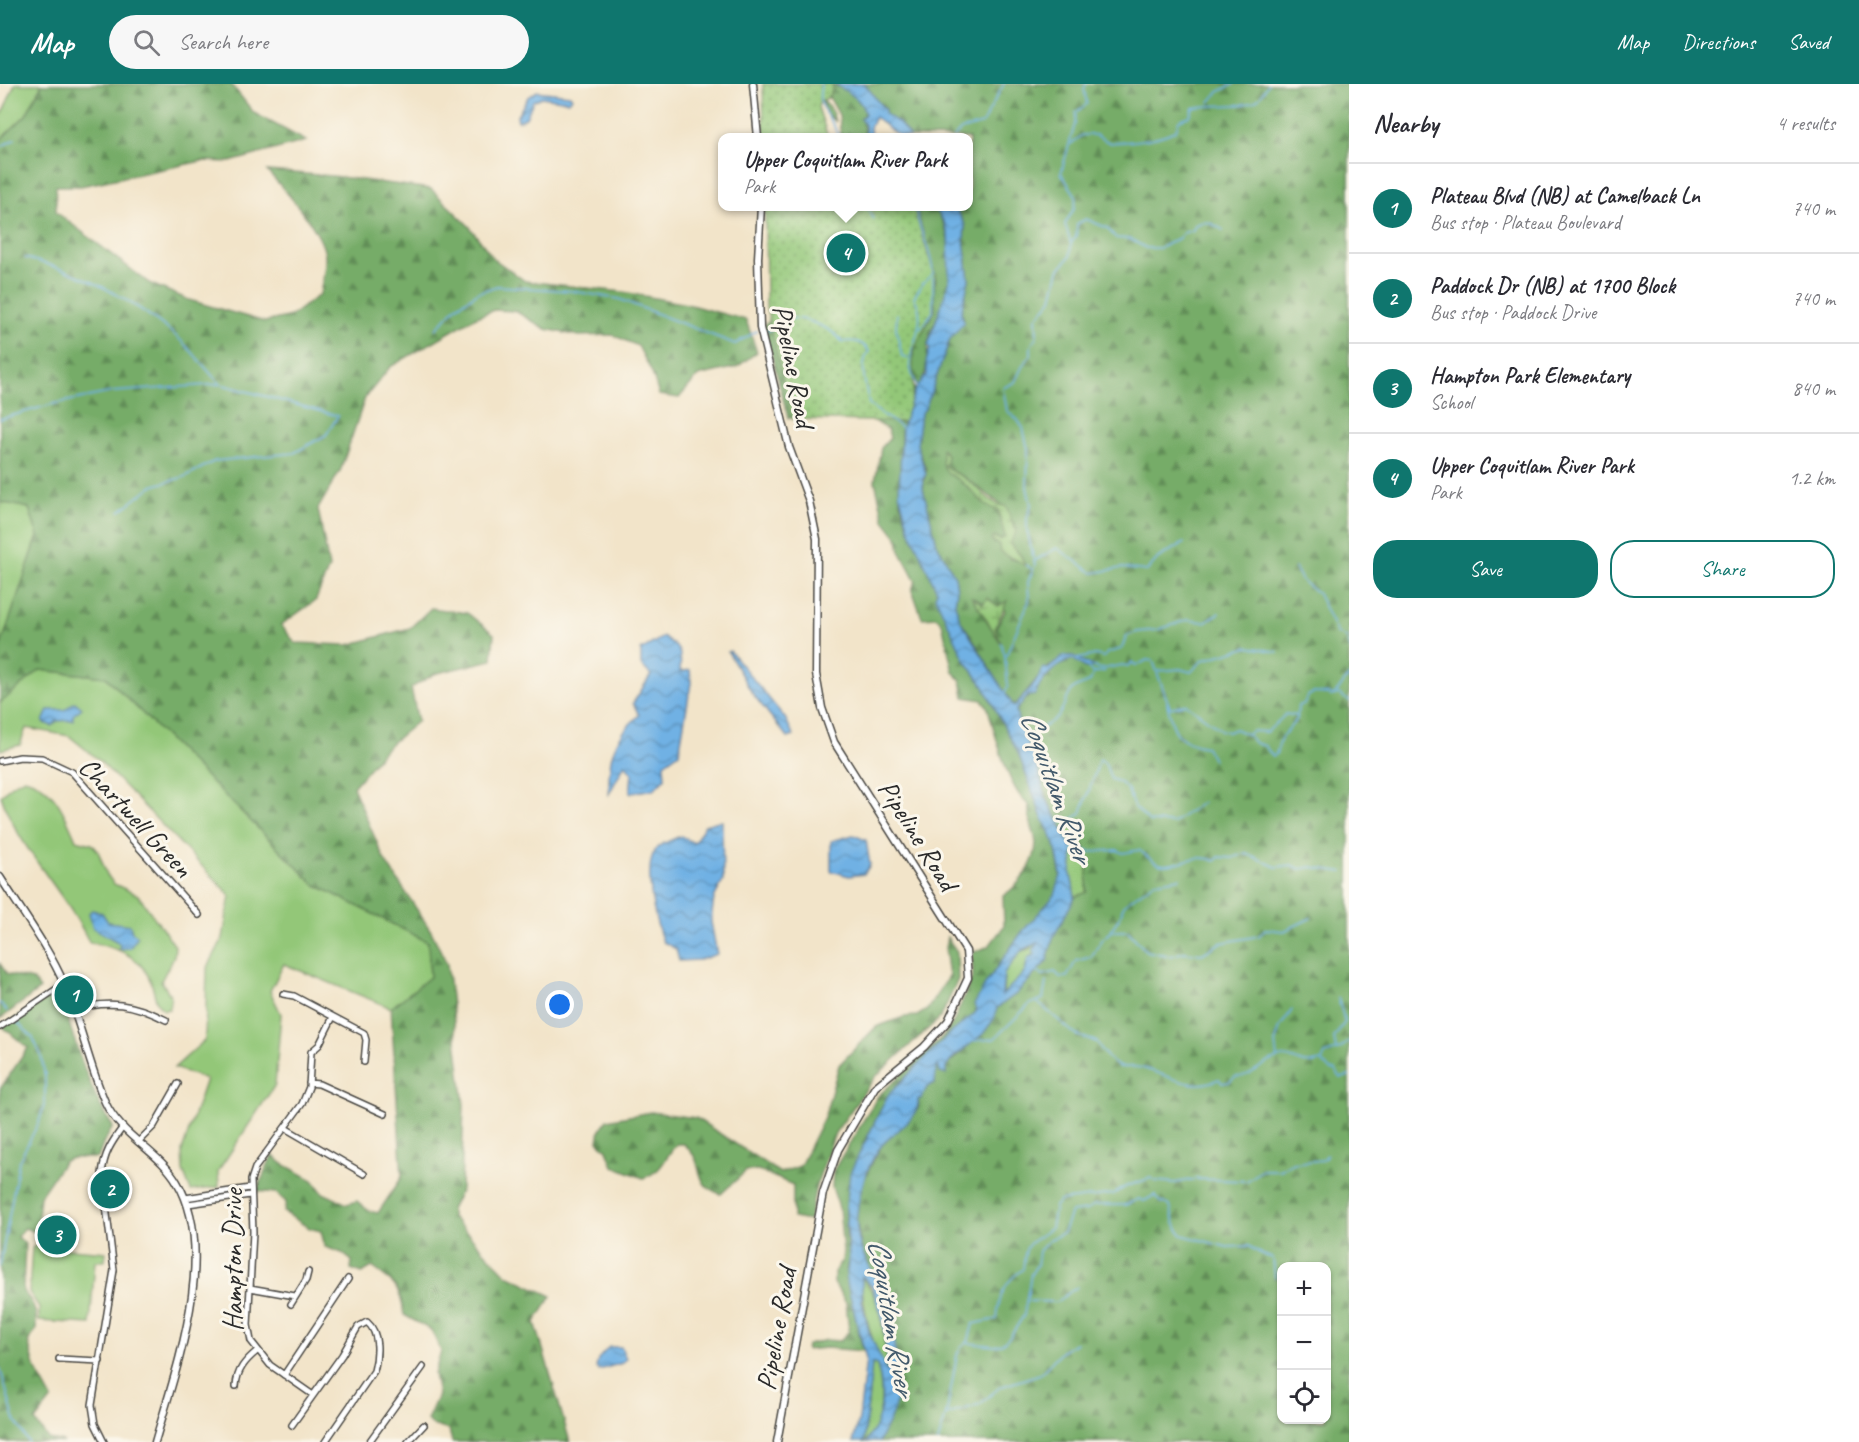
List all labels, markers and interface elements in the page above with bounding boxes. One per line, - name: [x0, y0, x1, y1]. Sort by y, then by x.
- search box: [109, 15, 529, 69]
- text: Map: [30, 25, 73, 60]
- icon: search: [130, 26, 163, 59]
- text: Search here: [178, 28, 268, 56]
- text: Map: [1617, 29, 1649, 55]
- text: Directions: [1682, 29, 1755, 55]
- text: Saved: [1788, 29, 1829, 55]
- text: Nearby: [1373, 107, 1438, 140]
- text: 4 results: [1776, 111, 1835, 136]
- popup: [718, 133, 973, 211]
- text: Upper Coquitlam River Park: [744, 146, 947, 174]
- text: Park: [744, 174, 775, 199]
- text: Plateau Blvd (NB) at Camelback Ln: [1430, 182, 1700, 210]
- text: 1: [1388, 196, 1397, 221]
- text: 740 m: [1792, 196, 1835, 221]
- text: Bus stop · Plateau Boulevard: [1430, 210, 1621, 235]
- pin: 4: [826, 230, 866, 276]
- text: Paddock Dr (NB) at 1700 Block: [1430, 272, 1675, 300]
- text: 2: [1388, 286, 1397, 311]
- text: 740 m: [1792, 286, 1835, 311]
- text: Bus stop · Paddock Drive: [1430, 300, 1596, 325]
- street label: Pipeline Road: [765, 302, 824, 434]
- text: Hampton Park Elementary: [1430, 362, 1630, 390]
- text: 3: [1388, 376, 1397, 401]
- text: 840 m: [1792, 376, 1835, 401]
- text: School: [1430, 390, 1473, 415]
- text: Upper Coquitlam River Park: [1430, 452, 1634, 480]
- text: 4: [1388, 466, 1397, 491]
- text: 1.2 km: [1789, 466, 1835, 491]
- text: Park: [1430, 480, 1462, 505]
- button: Save: [1373, 540, 1598, 598]
- button: Share: [1610, 540, 1835, 598]
- water label: Coquitlam River: [1012, 707, 1104, 872]
- street label: Chartwell Green: [71, 749, 201, 885]
- street label: Pipeline Road: [870, 773, 968, 900]
- pin: 1: [54, 972, 94, 1018]
- your location: [545, 990, 574, 1019]
- pin: 2: [90, 1166, 130, 1212]
- street label: Hampton Drive: [215, 1187, 250, 1331]
- pin: 3: [38, 1212, 76, 1258]
- water label: Coquitlam River: [860, 1236, 925, 1403]
- street label: Pipeline Road: [748, 1261, 805, 1393]
- map controls: [1277, 1262, 1331, 1424]
- button: +: [1277, 1262, 1331, 1316]
- button: −: [1277, 1316, 1331, 1370]
- button: locate: [1277, 1370, 1331, 1424]

